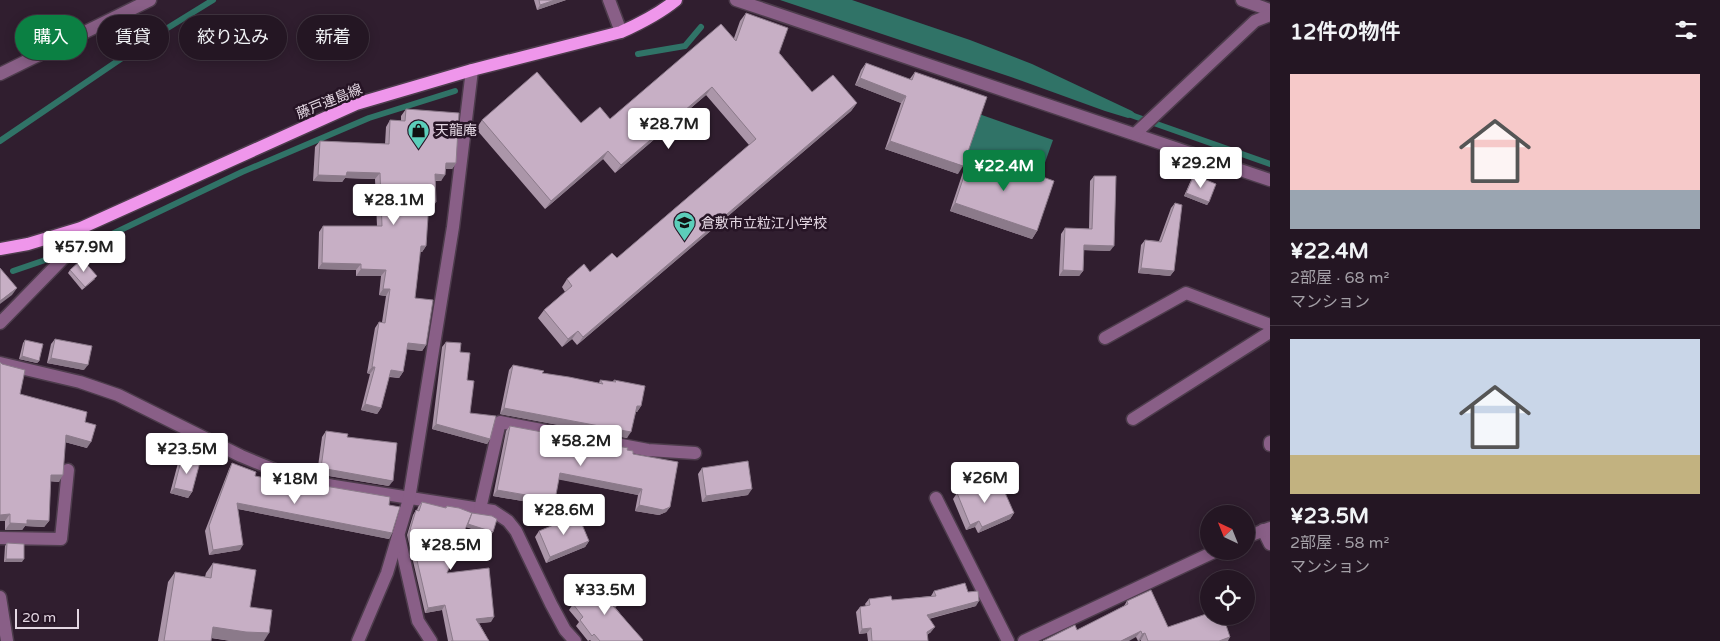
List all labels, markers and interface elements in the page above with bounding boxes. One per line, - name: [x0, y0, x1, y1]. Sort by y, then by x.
- chip: 購入: [15, 15, 87, 60]
- chip: 賃貸: [97, 15, 169, 60]
- chip: 絞り込み: [179, 15, 287, 60]
- chip: 新着: [297, 15, 369, 60]
- icon: filters: [1672, 16, 1700, 44]
- text: 12件の物件: [1290, 20, 1400, 45]
- street label: 藤戸連島線: [294, 80, 365, 122]
- icon: home: [1450, 106, 1540, 196]
- pin: ¥28.7M: [628, 108, 710, 150]
- text: ¥28.7M: [639, 114, 699, 134]
- shop icon: 天龍庵: [407, 118, 431, 149]
- place label: 天龍庵: [435, 122, 477, 139]
- pin: ¥29.2M: [1160, 146, 1242, 189]
- pin: ¥22.4M: [963, 150, 1045, 192]
- text: ¥29.2M: [1171, 153, 1231, 173]
- text: ¥22.4M: [974, 156, 1034, 176]
- pin: ¥28.1M: [353, 184, 435, 226]
- text: ¥28.1M: [364, 190, 424, 210]
- school or university icon: 倉敷市立粒江小学校: [673, 211, 697, 242]
- place label: 倉敷市立粒江小学校: [701, 215, 827, 232]
- pin: ¥57.9M: [43, 230, 125, 273]
- text: ¥57.9M: [54, 237, 114, 257]
- text: ¥22.4M: [1290, 239, 1369, 264]
- text: 2部屋 · 68 m²: [1290, 268, 1389, 288]
- text: マンション: [1290, 292, 1370, 312]
- icon: home: [1450, 372, 1540, 462]
- pin: ¥58.2M: [540, 424, 622, 467]
- text: ¥58.2M: [551, 431, 611, 451]
- pin: ¥23.5M: [146, 432, 228, 475]
- text: ¥23.5M: [157, 439, 217, 459]
- pin: ¥18M: [265, 462, 325, 505]
- pin: ¥26M: [955, 462, 1015, 504]
- text: ¥26M: [962, 468, 1008, 488]
- text: ¥18M: [272, 469, 318, 489]
- pin: ¥28.6M: [523, 494, 605, 536]
- text: ¥28.6M: [534, 500, 594, 520]
- text: ¥23.5M: [1290, 504, 1369, 529]
- north arrow: [1200, 505, 1255, 560]
- map controls: [1200, 505, 1255, 625]
- pin: ¥28.5M: [410, 528, 492, 571]
- text: 2部屋 · 58 m²: [1290, 533, 1389, 553]
- text: ¥28.5M: [421, 535, 481, 555]
- text: マンション: [1290, 557, 1370, 577]
- button: locate: [1200, 570, 1255, 625]
- pin: ¥33.5M: [564, 574, 646, 616]
- text: ¥33.5M: [575, 580, 635, 600]
- scale bar: [15, 606, 79, 629]
- text: 20 m: [22, 609, 56, 626]

